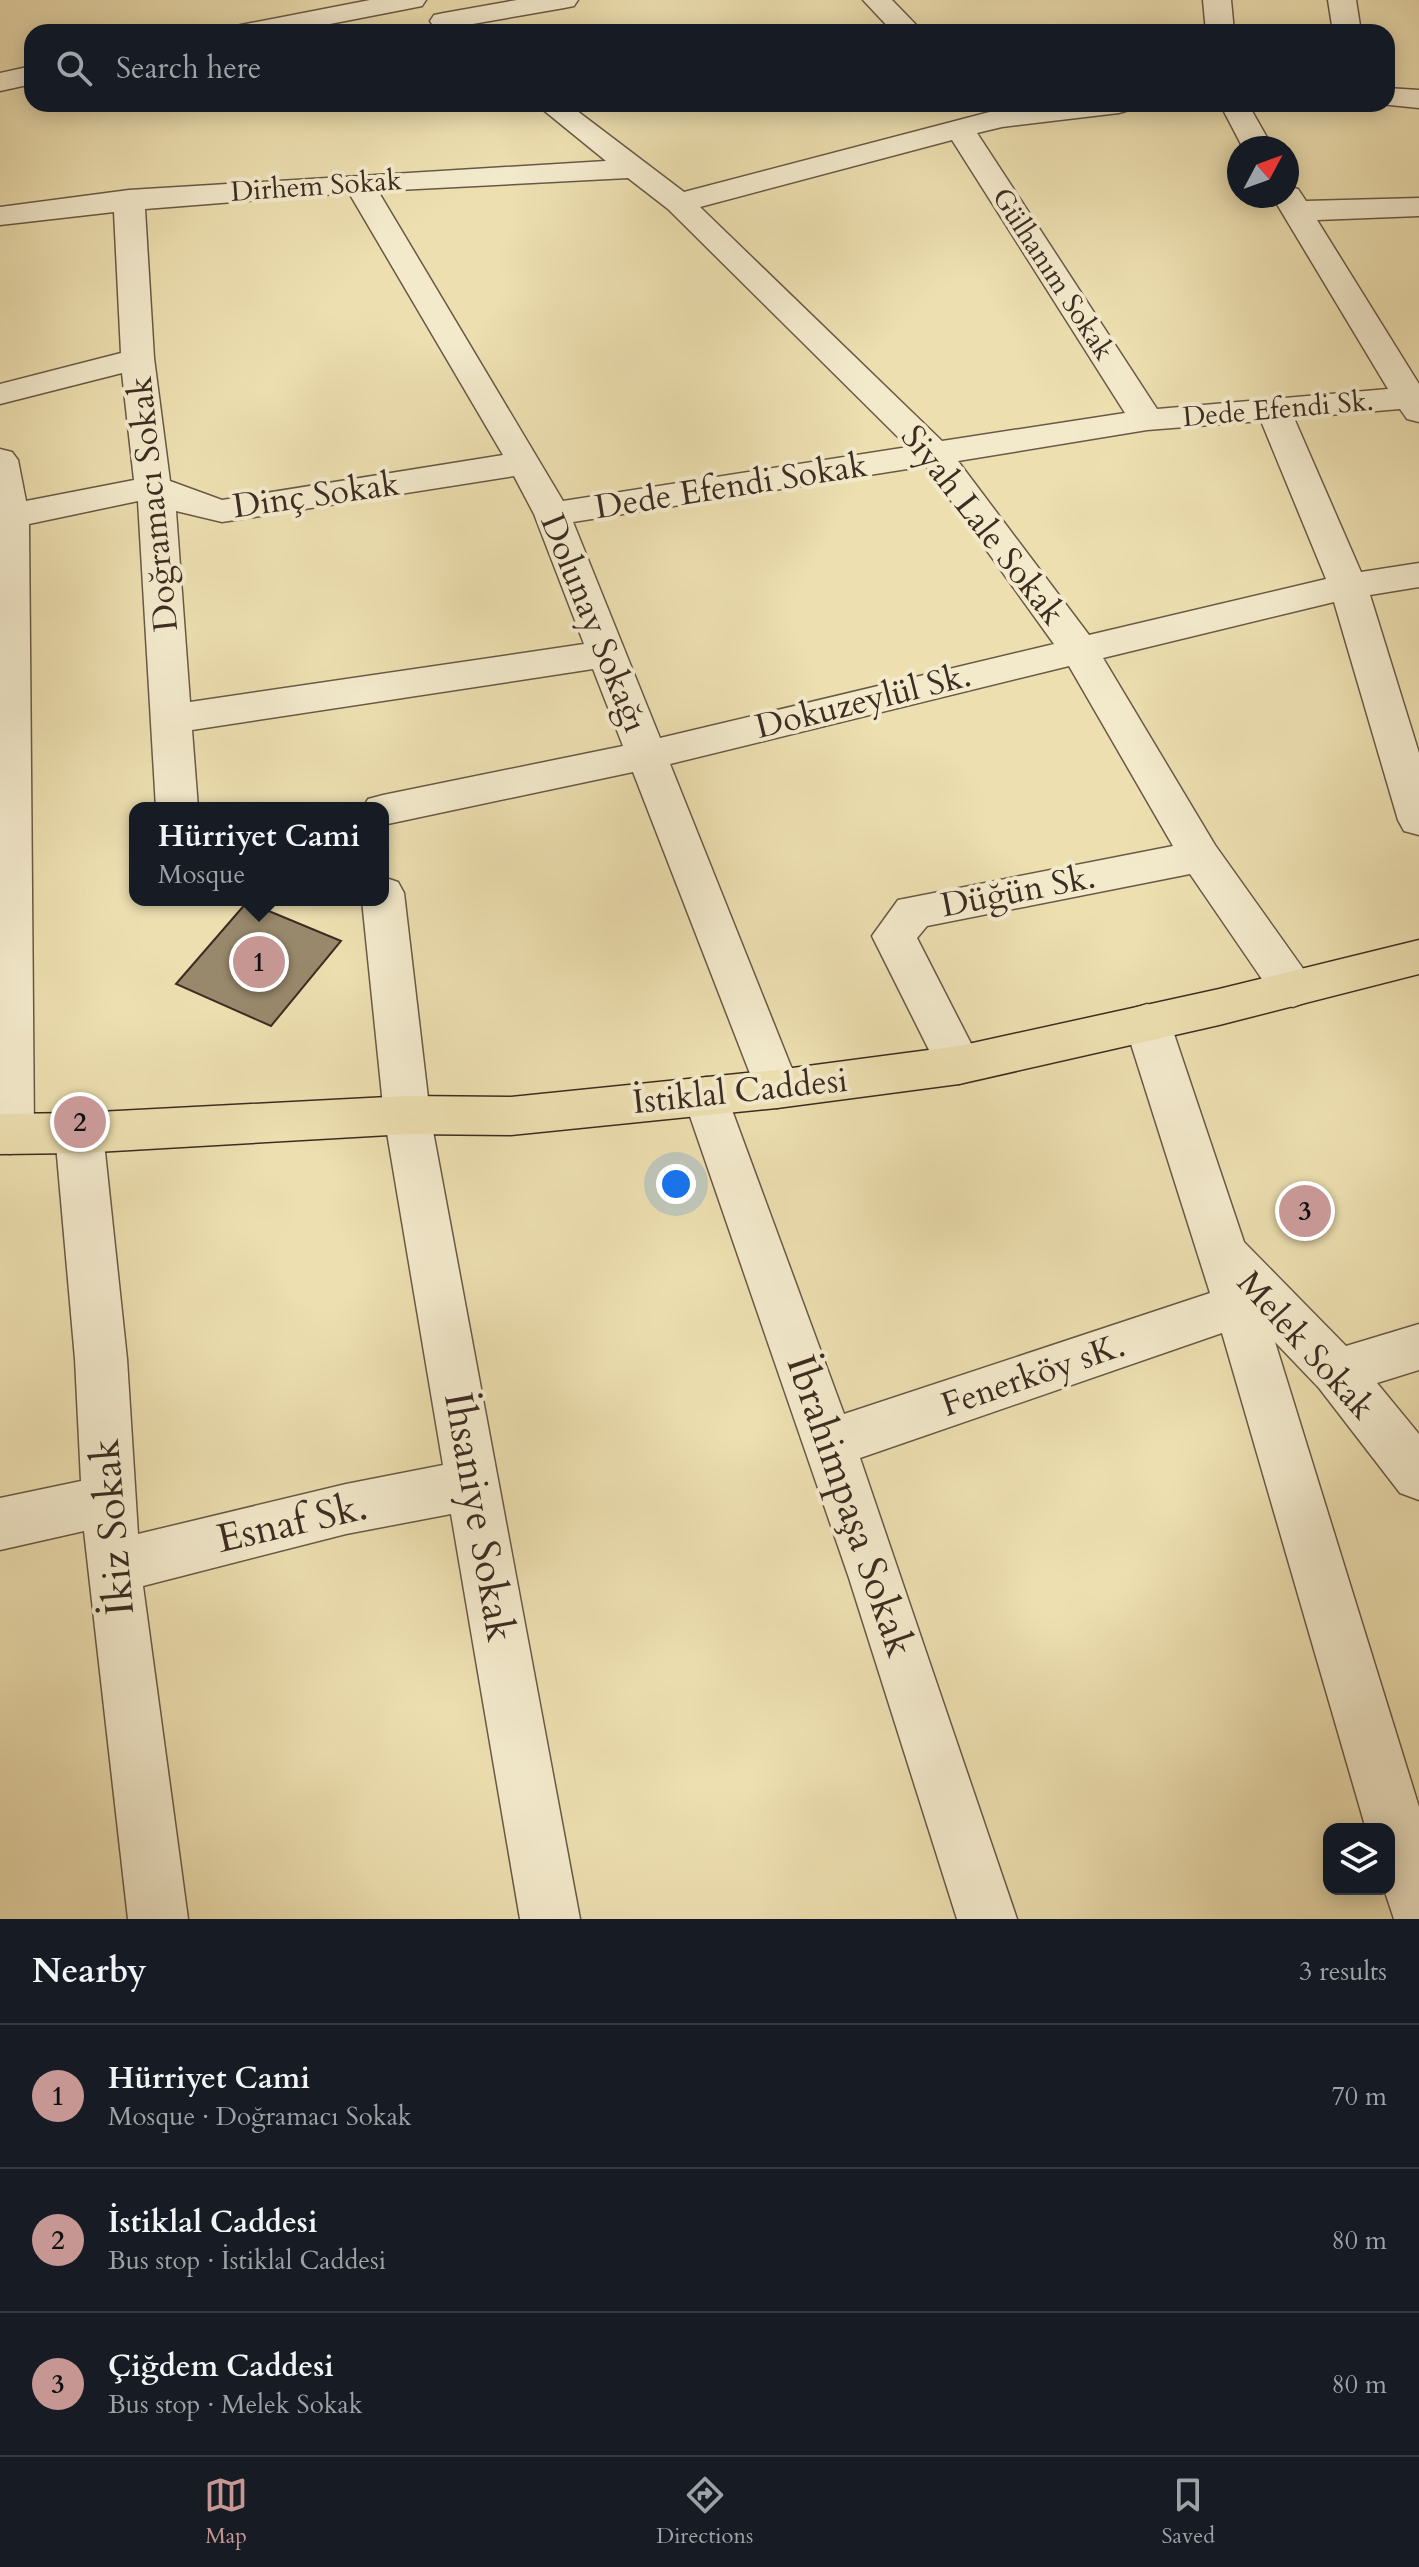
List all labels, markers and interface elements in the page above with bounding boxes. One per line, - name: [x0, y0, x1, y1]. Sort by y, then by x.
- search box: [24, 24, 1395, 112]
- icon: search: [52, 46, 96, 90]
- text: Search here: [116, 48, 261, 89]
- north arrow: [1227, 136, 1299, 208]
- street label: Dirhem Sokak: [229, 161, 403, 211]
- street label: Gülhanım Sokak: [983, 180, 1123, 368]
- street label: Doğramacı Sokak: [117, 373, 189, 634]
- street label: Dede Efendi Sk.: [1181, 382, 1375, 436]
- street label: Siyah Lale Sokak: [890, 415, 1076, 635]
- street label: Dede Efendi Sokak: [592, 442, 871, 530]
- street label: Dinç Sokak: [230, 460, 403, 529]
- street label: Dolunay Sokağı: [529, 507, 659, 739]
- street label: Dokuzeylül Sk.: [751, 652, 975, 750]
- popup: [129, 802, 389, 906]
- text: Hürriyet Cami: [158, 816, 360, 857]
- street label: Düğün Sk.: [937, 854, 1099, 928]
- text: Mosque: [158, 857, 245, 892]
- pin: 1: [233, 932, 285, 992]
- street label: İstiklal Caddesi: [630, 1057, 850, 1125]
- pin: 2: [54, 1092, 106, 1152]
- your location: [656, 1164, 696, 1204]
- pin: 3: [1279, 1181, 1331, 1241]
- street label: Melek Sokak: [1227, 1261, 1386, 1430]
- street label: Fenerköy sK.: [935, 1322, 1131, 1428]
- street label: İbrahimpaşa Sokak: [773, 1348, 928, 1665]
- street label: İhsaniye Sokak: [430, 1388, 528, 1646]
- street label: İkiz Sokak: [78, 1436, 148, 1617]
- street label: Esnaf Sk.: [211, 1479, 373, 1567]
- map controls: [1323, 1823, 1395, 1895]
- button: layers: [1323, 1823, 1395, 1895]
- text: Nearby: [32, 1948, 147, 1994]
- text: 3 results: [1299, 1954, 1387, 1989]
- text: Hürriyet Cami: [108, 2058, 310, 2099]
- text: 1: [51, 2079, 65, 2114]
- text: 70 m: [1331, 2079, 1387, 2114]
- text: Mosque · Doğramacı Sokak: [108, 2099, 412, 2134]
- text: İstiklal Caddesi: [108, 2202, 317, 2243]
- text: 2: [51, 2223, 65, 2258]
- text: 80 m: [1331, 2223, 1387, 2258]
- text: Bus stop · İstiklal Caddesi: [108, 2243, 386, 2278]
- text: Çiğdem Caddesi: [108, 2346, 334, 2387]
- text: 3: [51, 2367, 65, 2402]
- text: 80 m: [1331, 2367, 1387, 2402]
- text: Bus stop · Melek Sokak: [108, 2387, 363, 2422]
- tab: Map: [204, 2473, 248, 2551]
- tab: Directions: [656, 2473, 753, 2551]
- tab: Saved: [1162, 2473, 1215, 2551]

